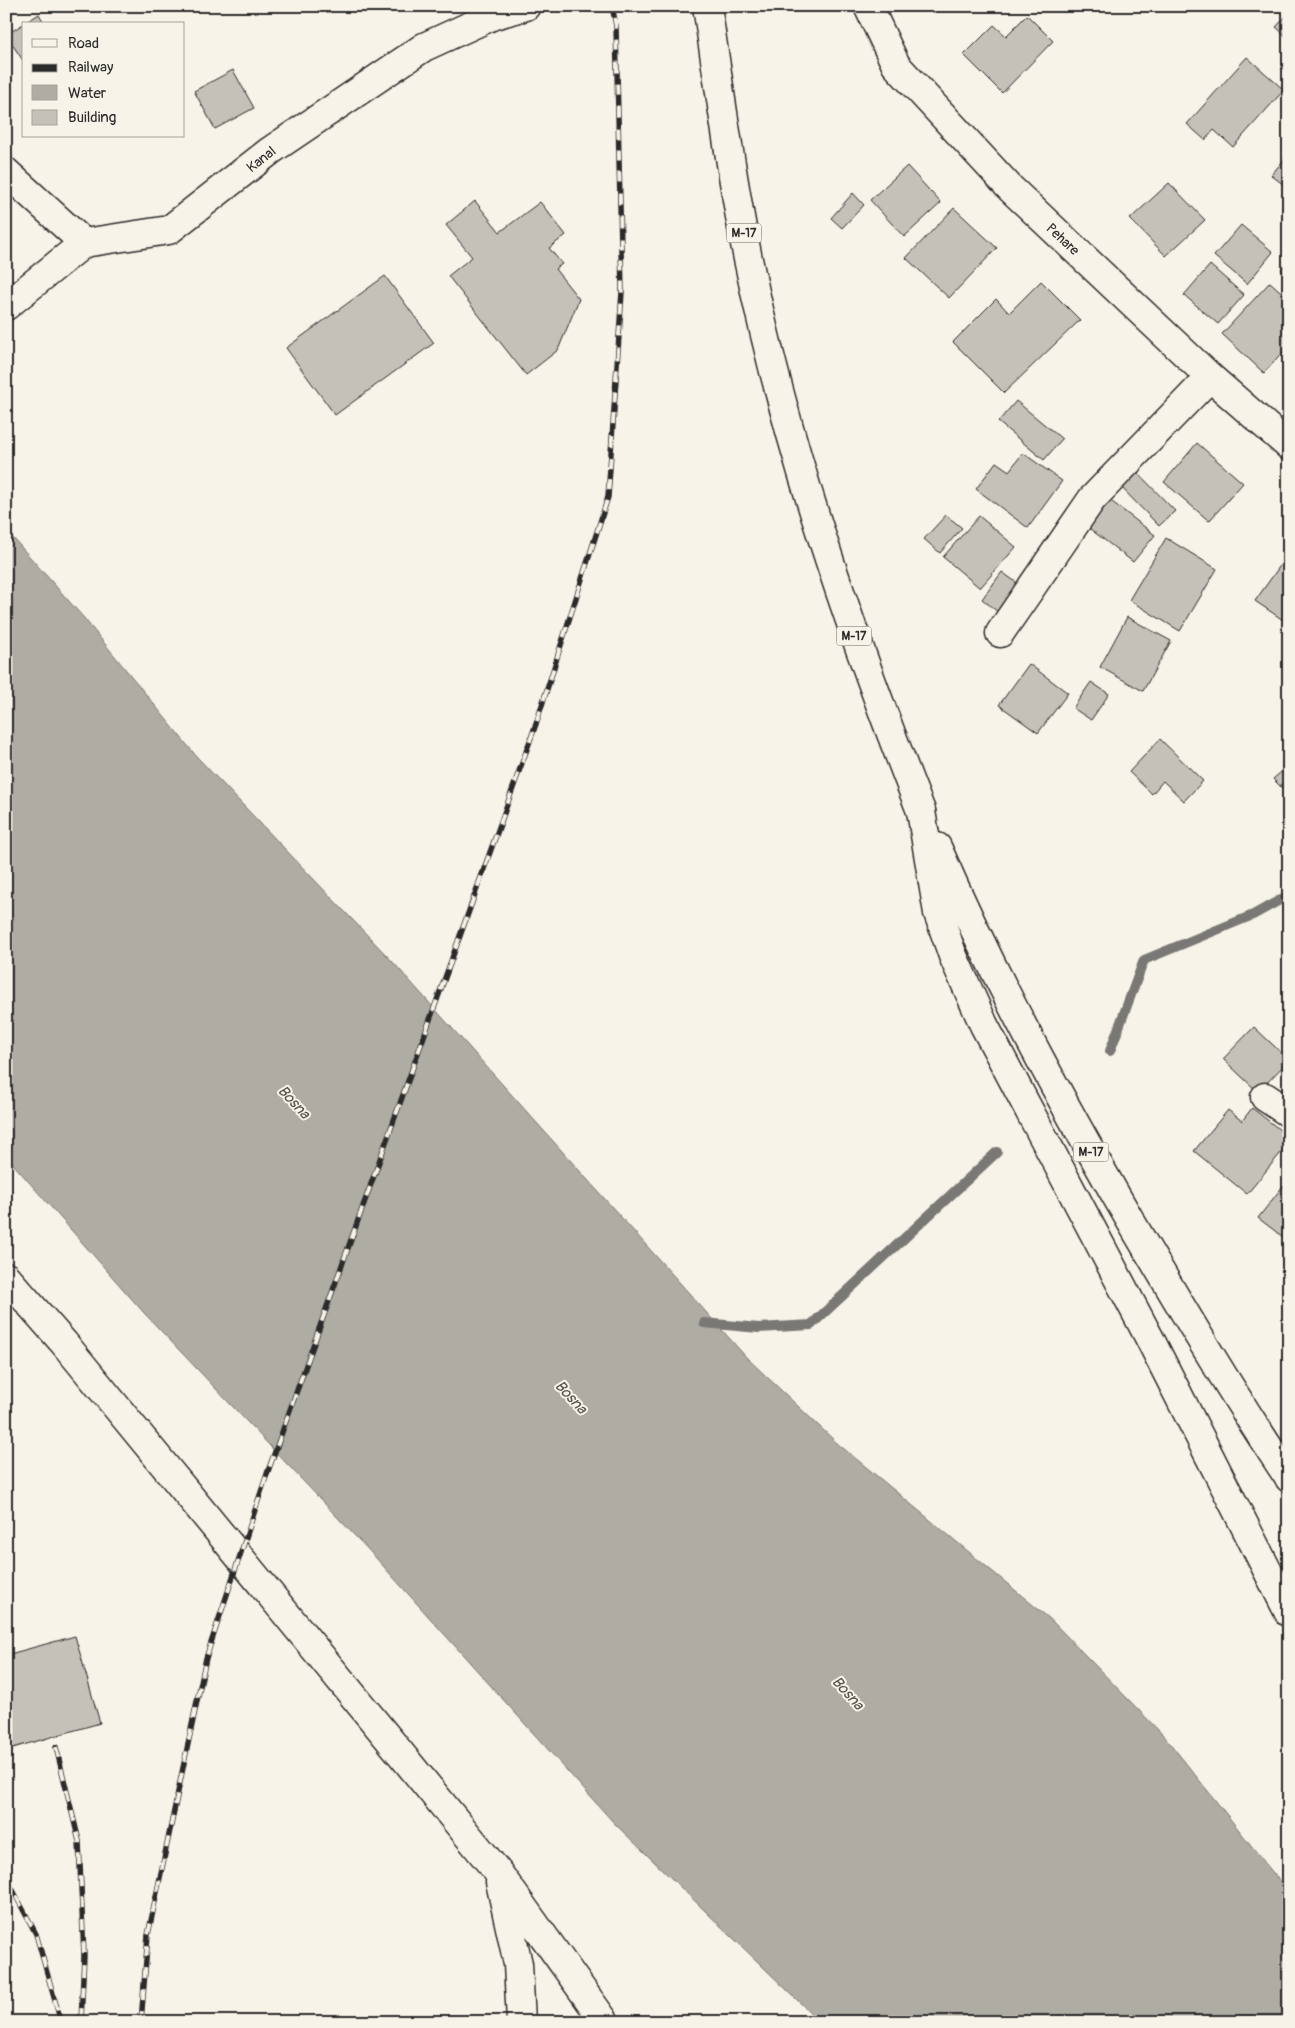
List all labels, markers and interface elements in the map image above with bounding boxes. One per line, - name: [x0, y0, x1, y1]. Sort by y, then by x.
- legend: [22, 22, 185, 138]
- text: Road: [68, 34, 99, 53]
- text: Railway: [68, 58, 114, 77]
- text: Water: [68, 84, 107, 103]
- text: Building: [68, 108, 116, 127]
- street label: Kanal: [243, 143, 279, 176]
- street label: Pehare: [1042, 220, 1083, 259]
- road number: M-17: [726, 224, 762, 242]
- road number: M-17: [836, 626, 872, 646]
- water label: Bosna: [273, 1082, 314, 1124]
- road number: M-17: [1074, 1142, 1108, 1162]
- water label: Bosna: [550, 1377, 591, 1419]
- water label: Bosna: [828, 1673, 868, 1715]

